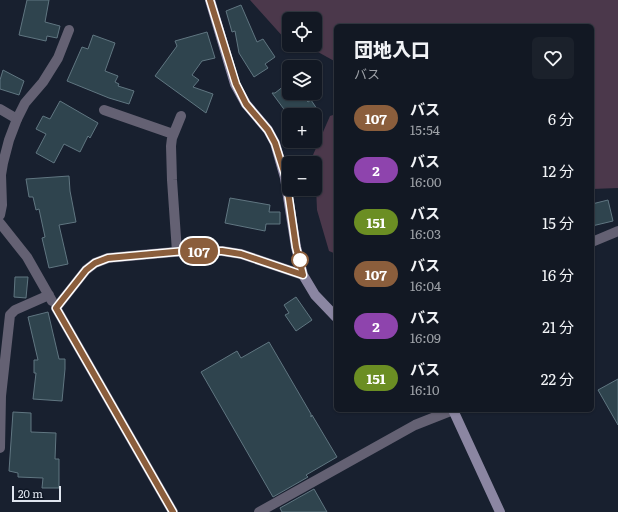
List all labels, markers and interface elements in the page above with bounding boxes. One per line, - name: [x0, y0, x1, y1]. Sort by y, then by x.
- map controls: [282, 12, 322, 196]
- button: locate: [282, 12, 322, 52]
- text: 団地入口: [354, 35, 430, 63]
- button: heart: [532, 37, 574, 79]
- button: layers: [282, 60, 322, 100]
- text: バス: [354, 64, 380, 83]
- text: バス: [410, 97, 440, 120]
- text: 6 分: [548, 107, 574, 130]
- button: +: [282, 108, 322, 148]
- text: 107: [365, 108, 387, 128]
- text: 15:54: [410, 120, 440, 139]
- text: バス: [410, 149, 440, 172]
- button: −: [282, 156, 322, 196]
- text: 12 分: [542, 159, 574, 182]
- text: 2: [372, 160, 380, 180]
- text: 16:00: [410, 172, 442, 191]
- text: バス: [410, 201, 440, 224]
- text: 15 分: [542, 211, 574, 234]
- text: 151: [366, 212, 386, 232]
- text: 16:03: [410, 224, 441, 243]
- line badge: 107: [176, 238, 222, 264]
- text: 107: [188, 241, 210, 261]
- unlabelled marker: [291, 251, 309, 269]
- text: バス: [410, 253, 440, 276]
- text: 16 分: [542, 263, 574, 286]
- text: 107: [365, 264, 387, 284]
- text: 16:04: [410, 276, 441, 295]
- text: バス: [410, 305, 440, 328]
- text: 21 分: [542, 315, 574, 338]
- text: 2: [372, 316, 380, 336]
- text: 16:09: [410, 328, 441, 347]
- text: バス: [410, 357, 440, 380]
- text: 22 分: [541, 367, 574, 390]
- text: 151: [366, 368, 386, 388]
- text: 16:10: [410, 380, 439, 399]
- scale bar: [12, 484, 61, 503]
- text: 20 m: [18, 485, 43, 501]

